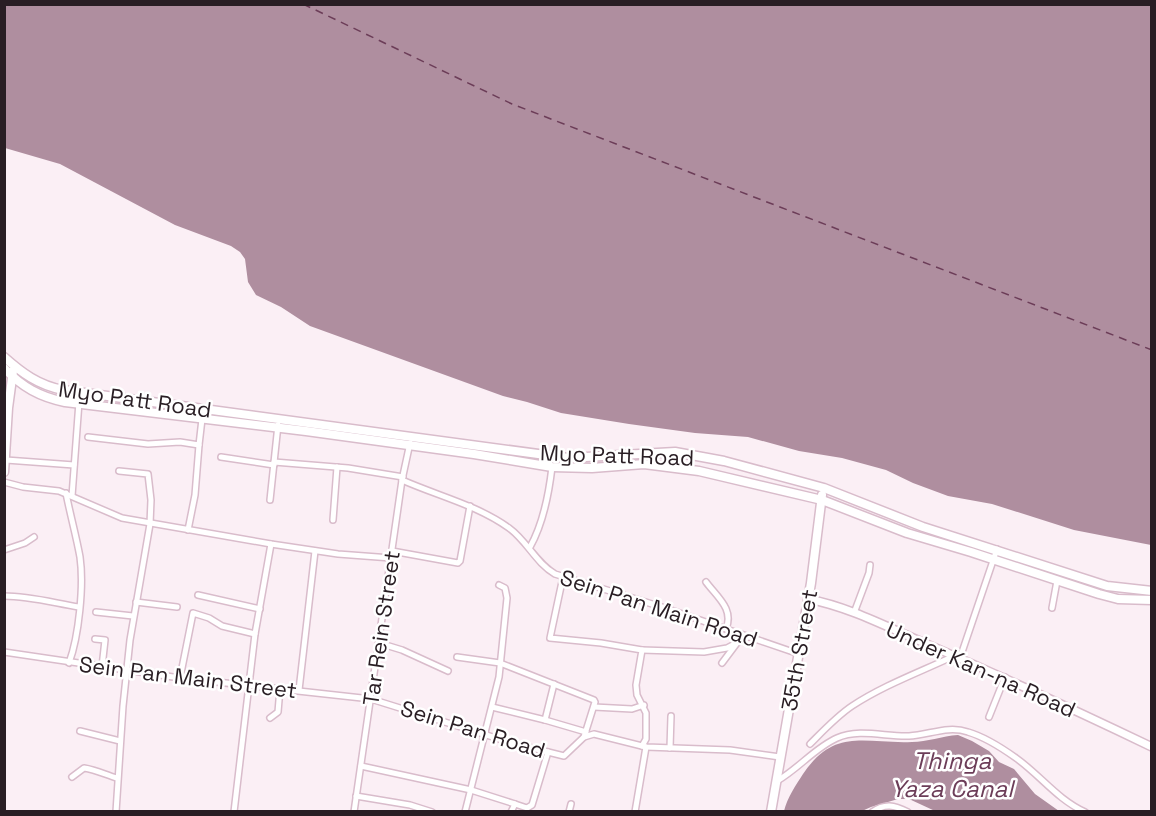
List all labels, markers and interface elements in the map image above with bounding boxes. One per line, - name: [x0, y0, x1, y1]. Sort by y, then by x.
- street label: Myo Patt Road: [57, 374, 213, 424]
- street label: Myo Patt Road: [539, 438, 695, 472]
- street label: Tar Rein Street: [356, 549, 406, 707]
- street label: Sein Pan Main Road: [557, 563, 761, 653]
- street label: 35th Street: [775, 587, 823, 713]
- street label: Under Kan-na Road: [882, 615, 1080, 723]
- street label: Sein Pan Main Street: [77, 650, 299, 704]
- street label: Sein Pan Road: [397, 694, 549, 764]
- water label: Thinga Yaza Canal: [891, 745, 1016, 804]

